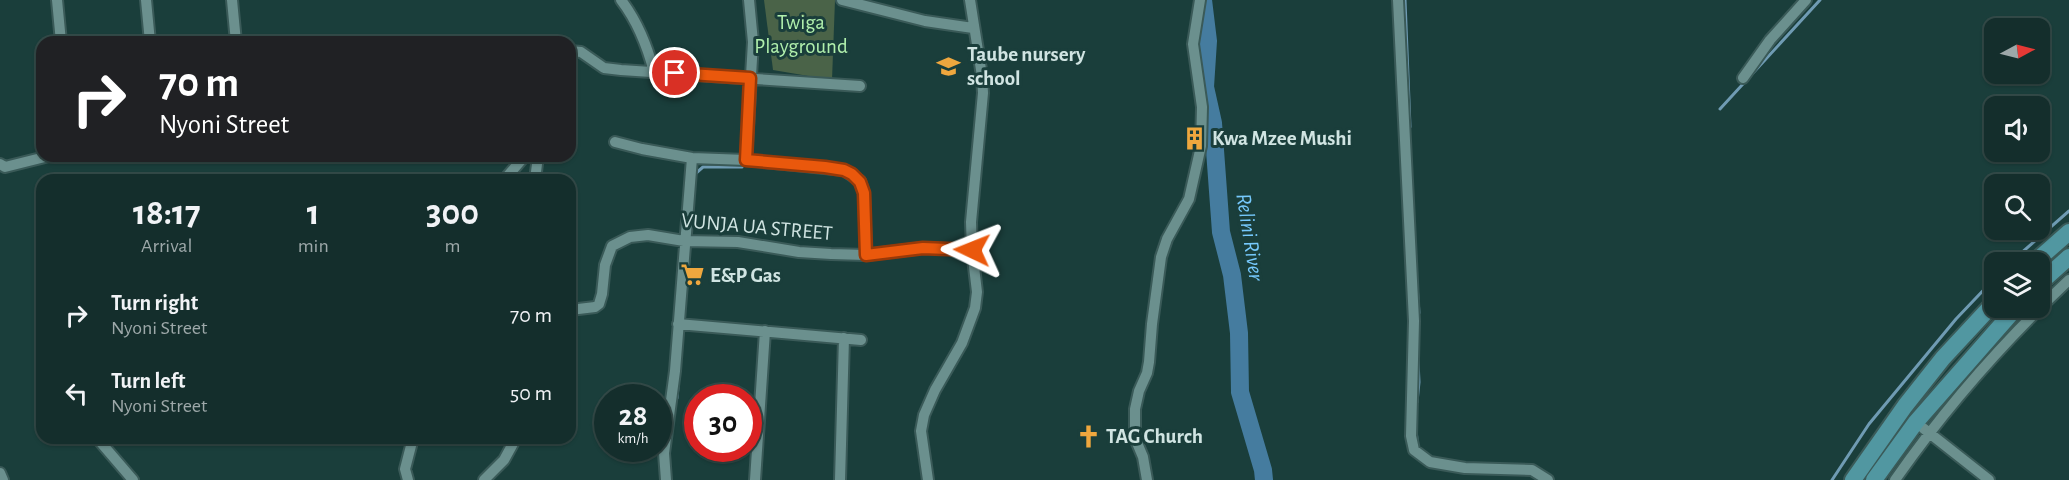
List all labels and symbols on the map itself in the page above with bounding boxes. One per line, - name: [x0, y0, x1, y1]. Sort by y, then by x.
- park label: Twiga Playground: [754, 12, 848, 57]
- north arrow: [1984, 18, 2050, 84]
- place label: Taube nursery school: [967, 44, 1086, 89]
- pin: [649, 47, 700, 98]
- school or university icon: Taube nursery school: [936, 53, 962, 79]
- building icon: Kwa Mzee Mushi: [1181, 125, 1207, 151]
- place label: Kwa Mzee Mushi: [1212, 128, 1352, 149]
- water label: Relini River: [1232, 192, 1268, 283]
- street label: VUNJA UA STREET: [680, 210, 834, 244]
- position arrow: [940, 218, 1004, 282]
- supermarket icon: E&P Gas: [679, 262, 705, 288]
- place label: E&P Gas: [710, 265, 781, 286]
- speed limit sign: 30: [684, 384, 762, 462]
- church icon: TAG Church: [1075, 423, 1101, 449]
- place label: TAG Church: [1106, 426, 1203, 447]

